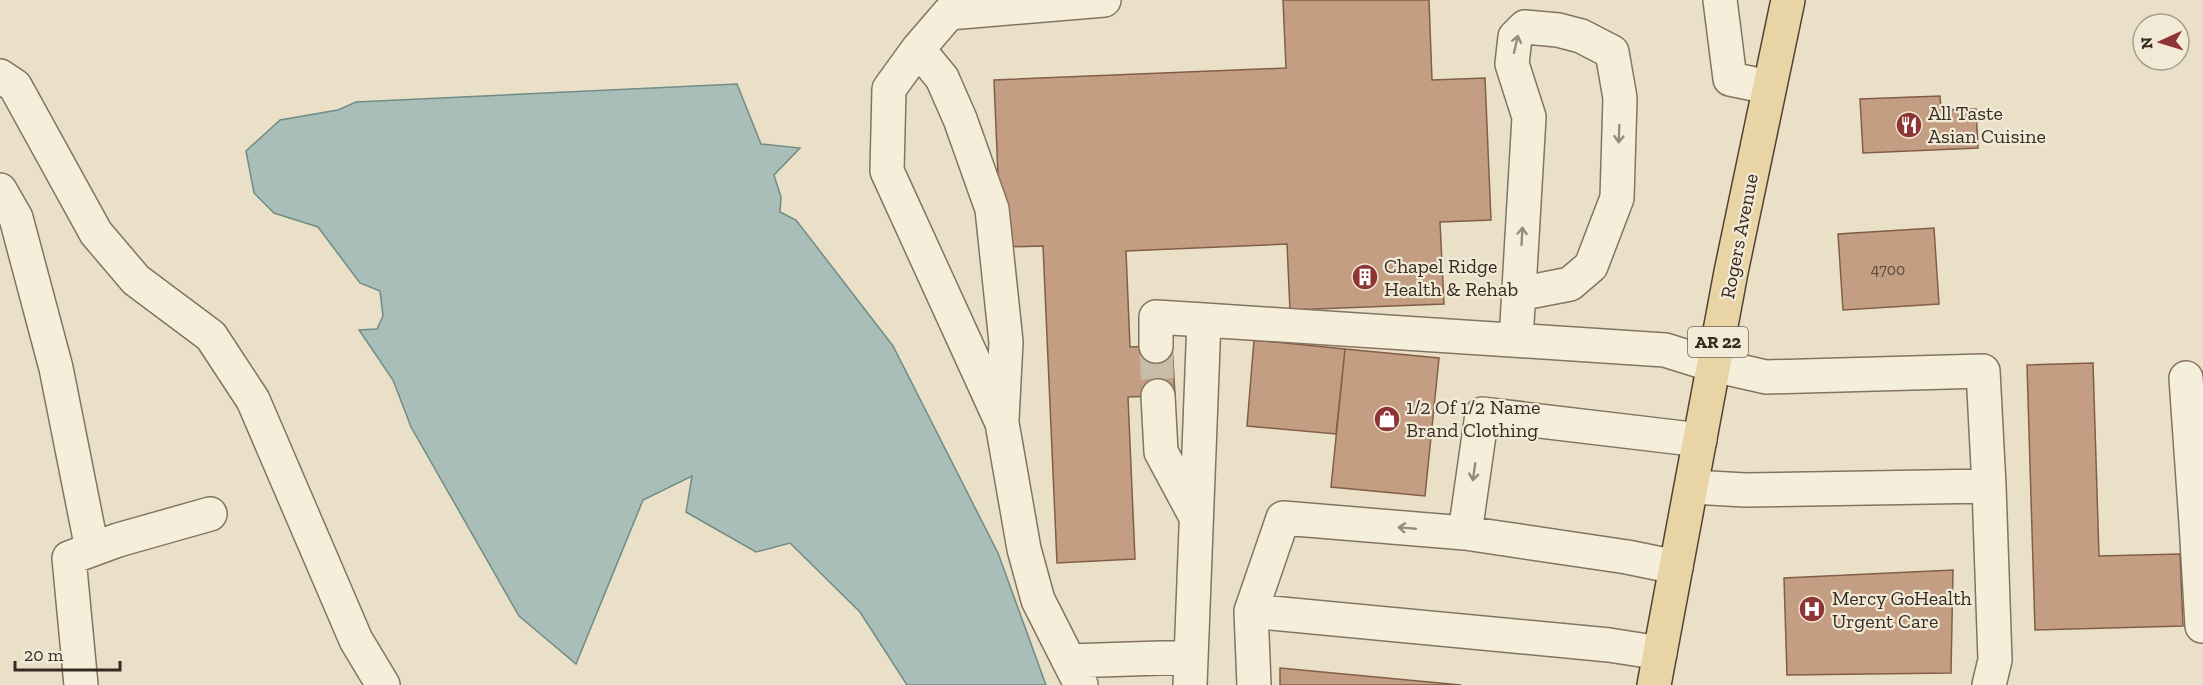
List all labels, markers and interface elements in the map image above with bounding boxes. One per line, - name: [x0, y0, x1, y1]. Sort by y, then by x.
- north arrow: [2131, 12, 2191, 72]
- one-way arrow: [1510, 35, 1522, 54]
- text: N: [2137, 36, 2156, 50]
- place label: All Taste Asian Cuisine: [1928, 101, 2046, 148]
- restaurant icon: All Taste Asian Cuisine: [1894, 110, 1924, 140]
- one-way arrow: [1614, 124, 1625, 144]
- street label: Rogers Avenue: [1715, 171, 1763, 301]
- one-way arrow: [1517, 226, 1528, 246]
- place label: Chapel Ridge Health & Rehab: [1384, 254, 1518, 301]
- house number: 4700: [1871, 260, 1905, 279]
- building icon: Chapel Ridge Health & Rehab: [1350, 262, 1380, 292]
- road number: AR 22: [1688, 327, 1748, 357]
- place label: 1/2 Of 1/2 Name Brand Clothing: [1406, 395, 1540, 442]
- shop icon: 1/2 Of 1/2 Name Brand Clothing: [1372, 404, 1402, 434]
- one-way arrow: [1468, 461, 1479, 481]
- one-way arrow: [1398, 523, 1418, 534]
- place label: Mercy GoHealth Urgent Care: [1832, 586, 1973, 633]
- hospital icon: Mercy GoHealth Urgent Care: [1797, 594, 1827, 624]
- scale bar: [15, 634, 120, 672]
- text: 20 m: [24, 644, 64, 666]

